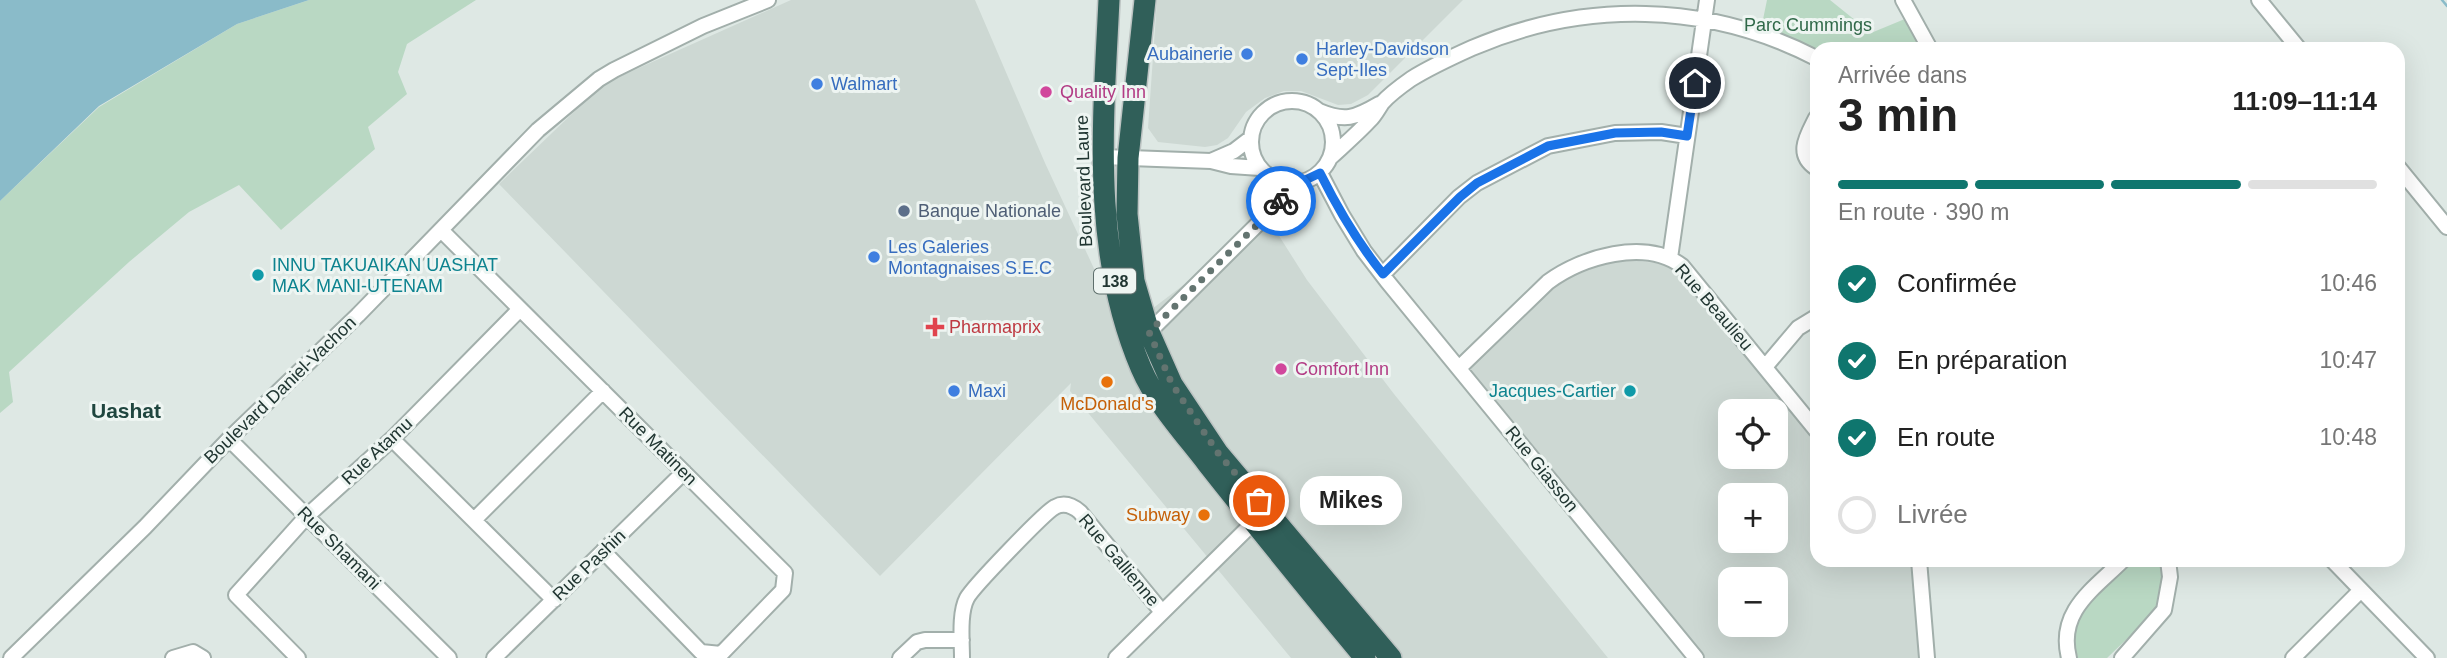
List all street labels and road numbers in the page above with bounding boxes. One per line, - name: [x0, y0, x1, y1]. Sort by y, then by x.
- street label: Boulevard Laure: [1072, 115, 1096, 247]
- street label: Rue Beaulieu: [1671, 260, 1757, 354]
- road number: 138: [1094, 268, 1136, 294]
- street label: Boulevard Daniel-Vachon: [200, 312, 360, 468]
- street label: Rue Matinen: [615, 403, 701, 489]
- street label: Rue Atamu: [338, 413, 416, 489]
- street label: Rue Giasson: [1501, 422, 1583, 516]
- street label: Rue Shamani: [293, 502, 385, 594]
- street label: Rue Gallienne: [1075, 510, 1163, 610]
- street label: Rue Pashin: [549, 525, 629, 605]

